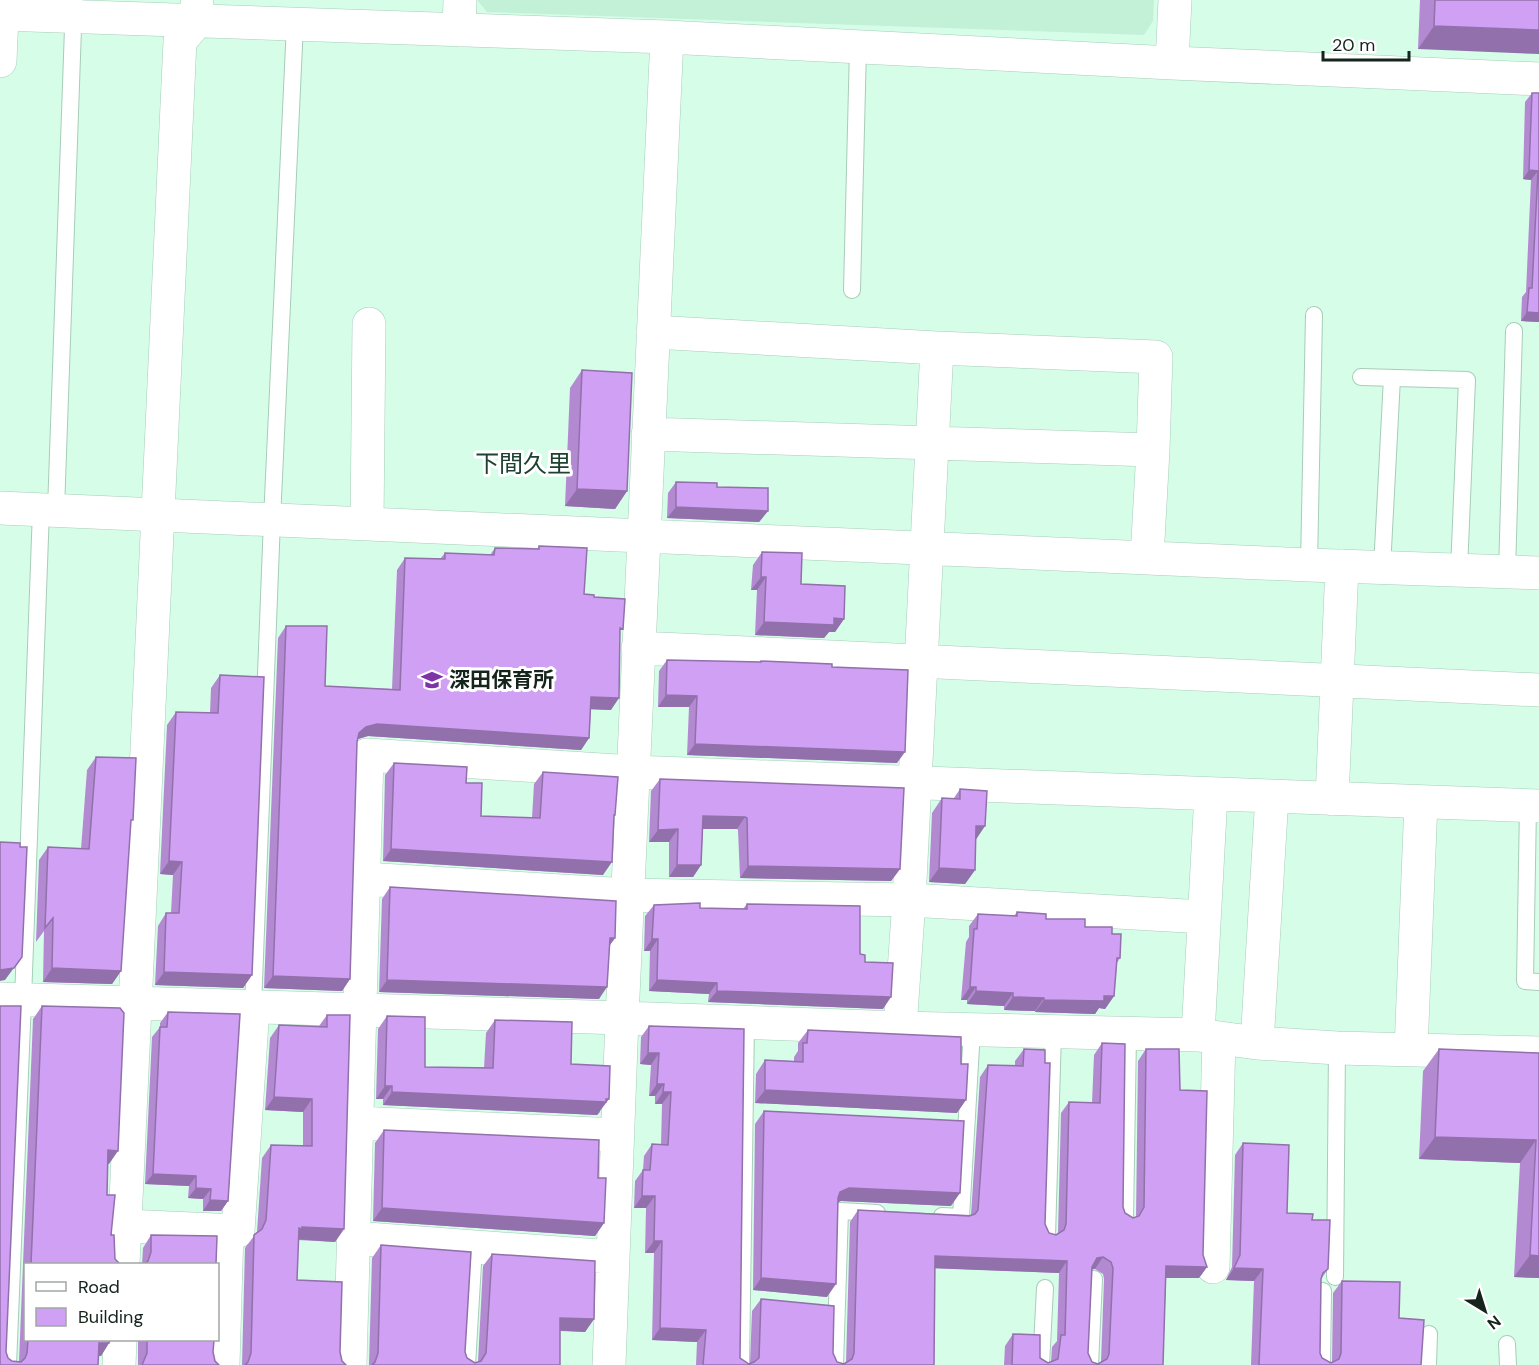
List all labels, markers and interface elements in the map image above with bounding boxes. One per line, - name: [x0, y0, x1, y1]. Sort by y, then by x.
- scale bar: [1323, 24, 1408, 62]
- text: 20 m: [1332, 33, 1375, 57]
- district label: 下間久里: [475, 448, 571, 479]
- place label: 深田保育所: [449, 666, 554, 694]
- school or university icon: 深田保育所: [420, 668, 444, 692]
- legend: [24, 1263, 219, 1341]
- text: Road: [78, 1275, 120, 1299]
- north arrow: [1455, 1281, 1515, 1341]
- text: Building: [78, 1305, 143, 1329]
- text: N: [1483, 1311, 1505, 1334]

